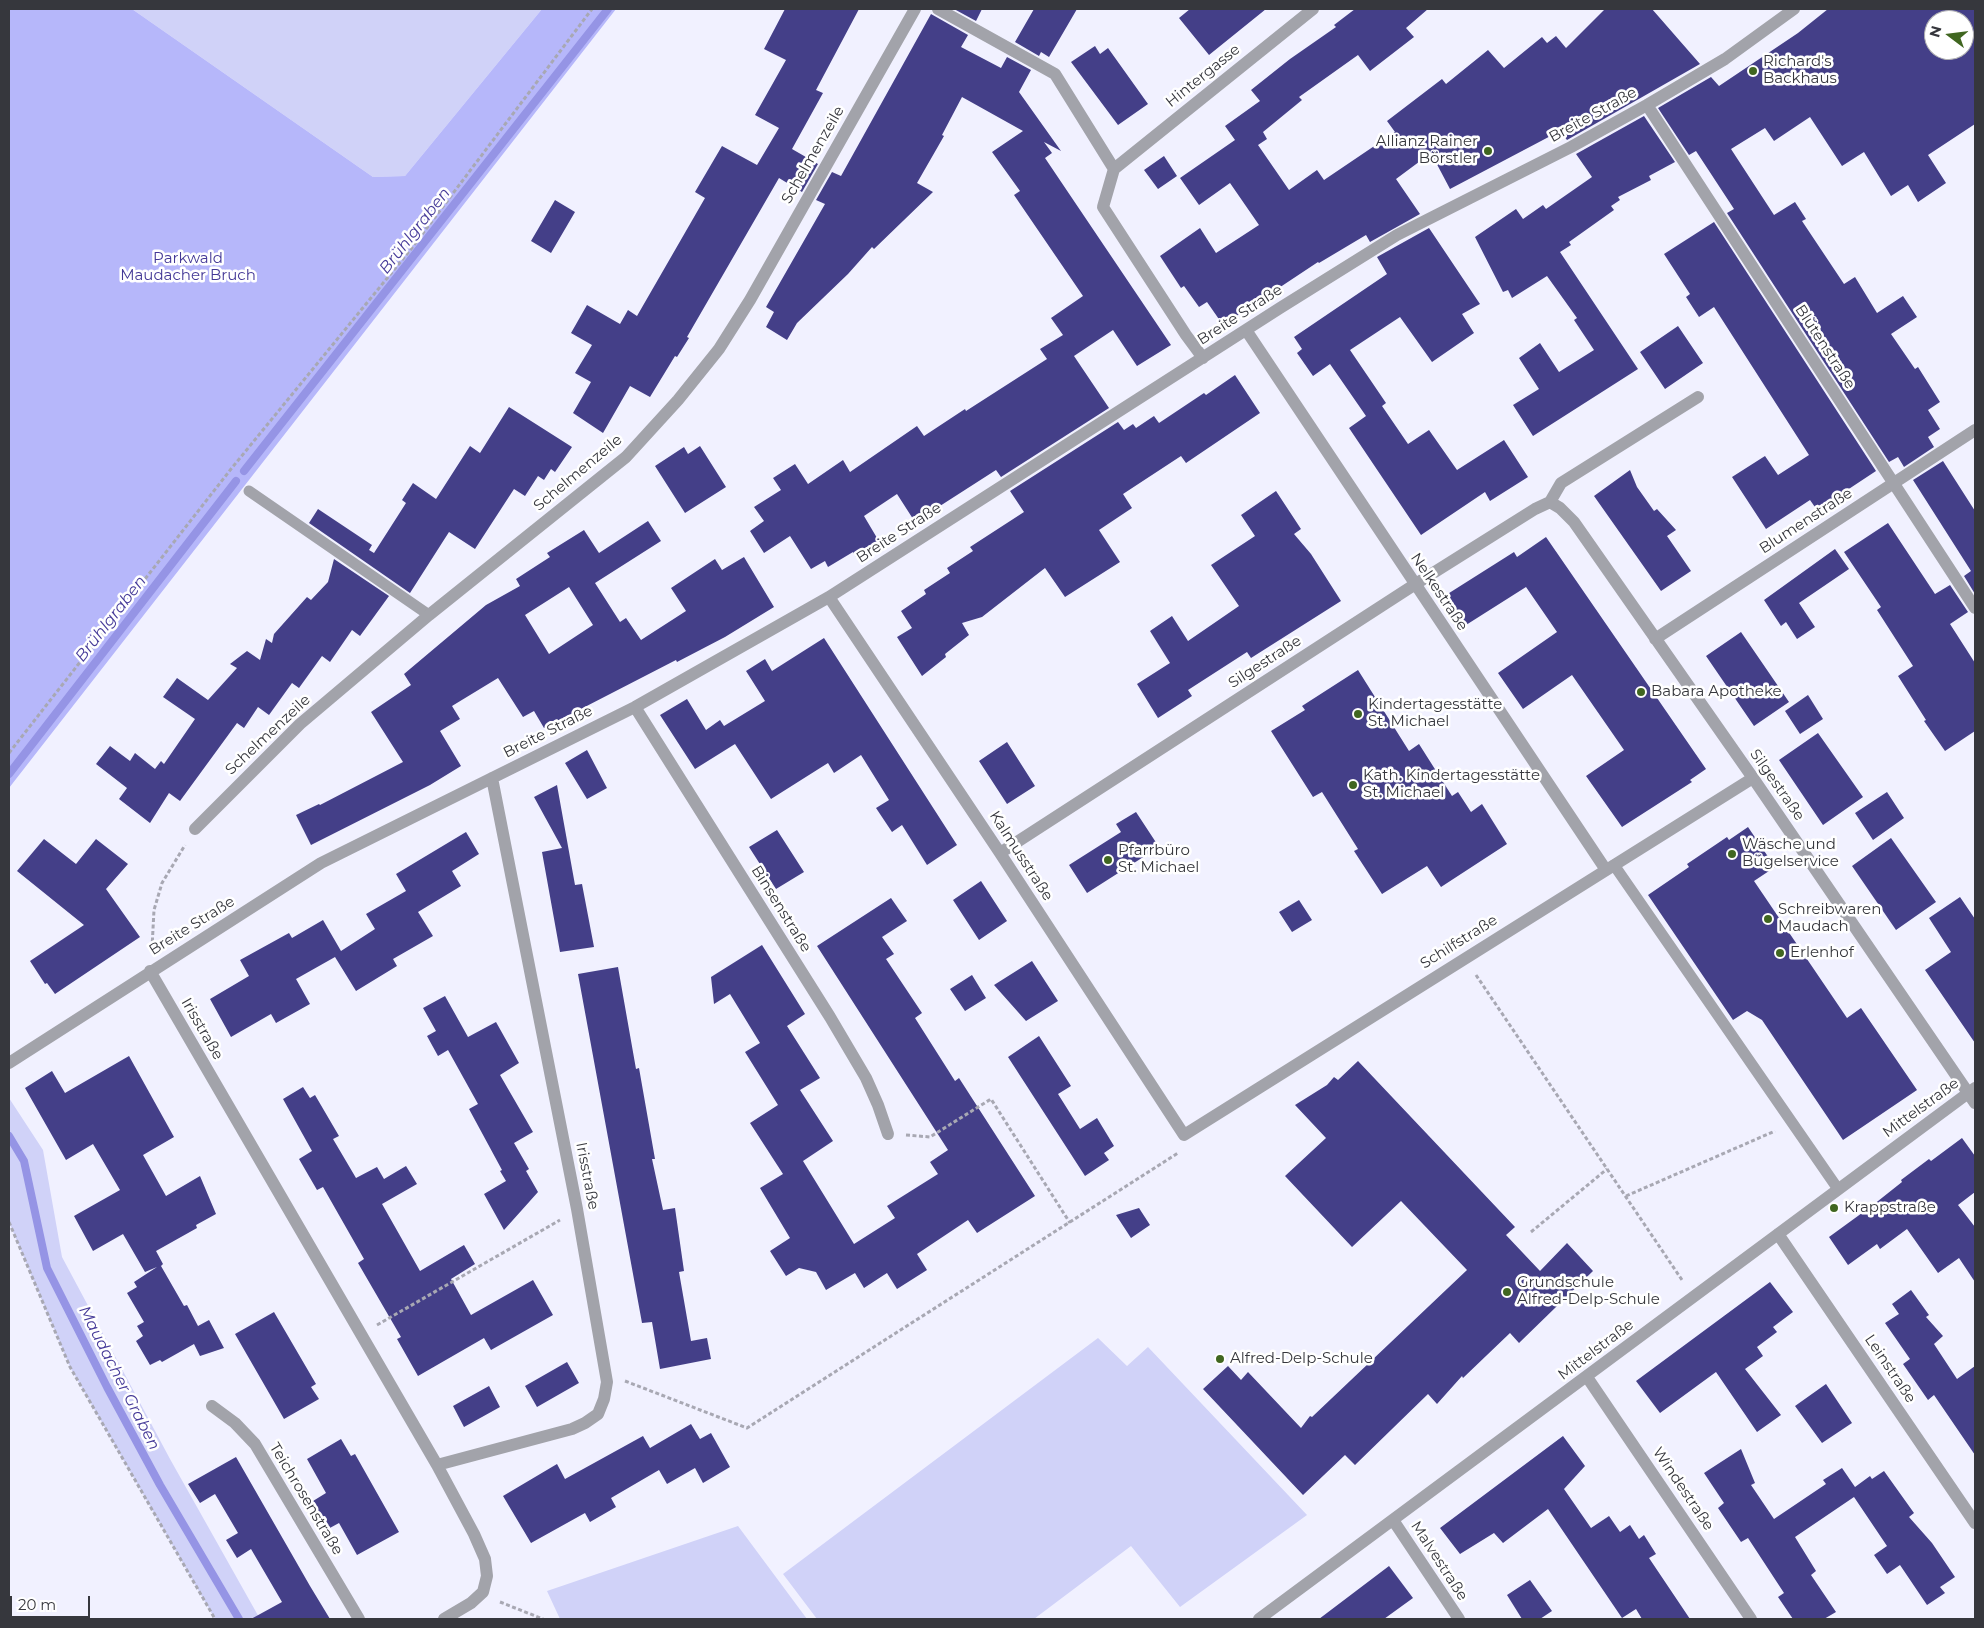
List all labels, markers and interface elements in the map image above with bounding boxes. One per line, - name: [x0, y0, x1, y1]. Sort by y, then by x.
- north arrow: [1924, 10, 1974, 60]
- text: N: [1925, 24, 1946, 39]
- street label: Hintergasse: [1162, 41, 1244, 111]
- place label: Richard's Backhaus: [1763, 53, 1837, 88]
- marker: Richard's Backhaus: [1747, 65, 1759, 77]
- street label: Breite Straße: [1546, 83, 1640, 147]
- street label: Schelmenzeile: [778, 103, 848, 207]
- place label: Allianz Rainer Börstler: [1376, 133, 1478, 168]
- marker: Allianz Rainer Börstler: [1482, 145, 1494, 157]
- water label: Brühlgraben: [376, 184, 454, 278]
- park label: Parkwald Maudacher Bruch: [120, 250, 256, 285]
- street label: Breite Straße: [1194, 281, 1286, 349]
- street label: Blütenstraße: [1791, 301, 1859, 393]
- street label: Schelmenzeile: [530, 431, 626, 515]
- street label: Blumenstraße: [1756, 484, 1856, 558]
- street label: Breite Straße: [853, 499, 945, 567]
- street label: Nelkestraße: [1406, 550, 1472, 634]
- water label: Brühlgraben: [72, 572, 150, 666]
- street label: Silgestraße: [1225, 632, 1305, 692]
- place label: Babara Apotheke: [1651, 683, 1782, 701]
- marker: Babara Apotheke: [1635, 686, 1647, 698]
- street label: Schelmenzeile: [222, 691, 314, 779]
- place label: Kindertagesstätte St. Michael: [1368, 696, 1502, 731]
- street label: Breite Straße: [500, 702, 596, 762]
- marker: Kindertagesstätte St. Michael: [1352, 708, 1364, 720]
- street label: Silgestraße: [1746, 746, 1808, 824]
- place label: Kath. Kindertagesstätte St. Michael: [1363, 767, 1540, 802]
- marker: Kath. Kindertagesstätte St. Michael: [1347, 779, 1359, 791]
- street label: Kalmusstraße: [985, 808, 1057, 904]
- place label: Wäsche und Bügelservice: [1742, 836, 1839, 871]
- place label: Pfarrbüro St. Michael: [1118, 842, 1199, 877]
- marker: Wäsche und Bügelservice: [1726, 848, 1738, 860]
- marker: Pfarrbüro St. Michael: [1102, 854, 1114, 866]
- street label: Binsenstraße: [747, 862, 815, 956]
- street label: Breite Straße: [146, 893, 238, 959]
- place label: Schreibwaren Maudach: [1778, 901, 1881, 936]
- street label: Schilfstraße: [1417, 911, 1501, 973]
- marker: Schreibwaren Maudach: [1762, 913, 1774, 925]
- place label: Erlenhof: [1790, 944, 1854, 962]
- marker: Erlenhof: [1774, 947, 1786, 959]
- street label: Irisstraße: [177, 995, 227, 1063]
- street label: Mittelstraße: [1879, 1074, 1963, 1142]
- street label: Irisstraße: [572, 1141, 602, 1211]
- place label: Krappstraße: [1844, 1199, 1936, 1217]
- marker: Krappstraße: [1828, 1202, 1840, 1214]
- place label: Grundschule Alfred-Delp-Schule: [1517, 1274, 1660, 1309]
- marker: Grundschule Alfred-Delp-Schule: [1501, 1286, 1513, 1298]
- water label: Maudacher Graben: [74, 1303, 164, 1453]
- street label: Mittelstraße: [1555, 1316, 1637, 1384]
- street label: Leinstraße: [1861, 1331, 1919, 1407]
- place label: Alfred-Delp-Schule: [1230, 1350, 1373, 1368]
- marker: Alfred-Delp-Schule: [1214, 1353, 1226, 1365]
- street label: Teichrosenstraße: [265, 1440, 347, 1558]
- street label: Windestraße: [1649, 1444, 1717, 1534]
- street label: Malvestraße: [1407, 1518, 1471, 1604]
- scale bar: [12, 1586, 92, 1618]
- text: 20 m: [18, 1595, 56, 1614]

